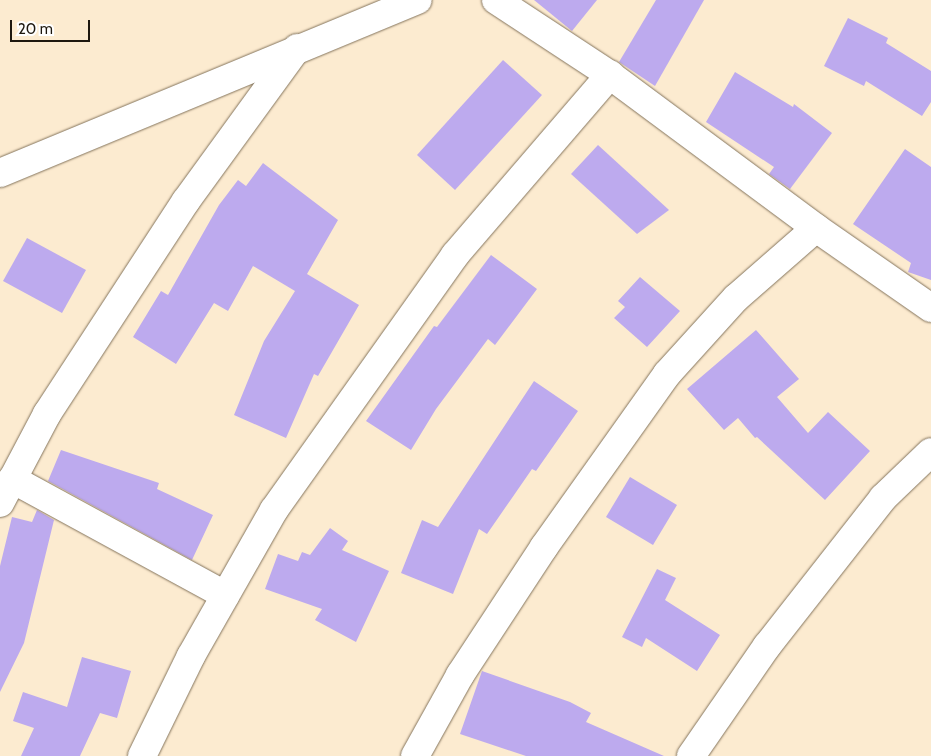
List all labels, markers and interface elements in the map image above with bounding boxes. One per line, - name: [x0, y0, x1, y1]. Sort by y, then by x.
- scale bar: [12, 10, 92, 42]
- text: 20 m: [18, 20, 53, 38]

